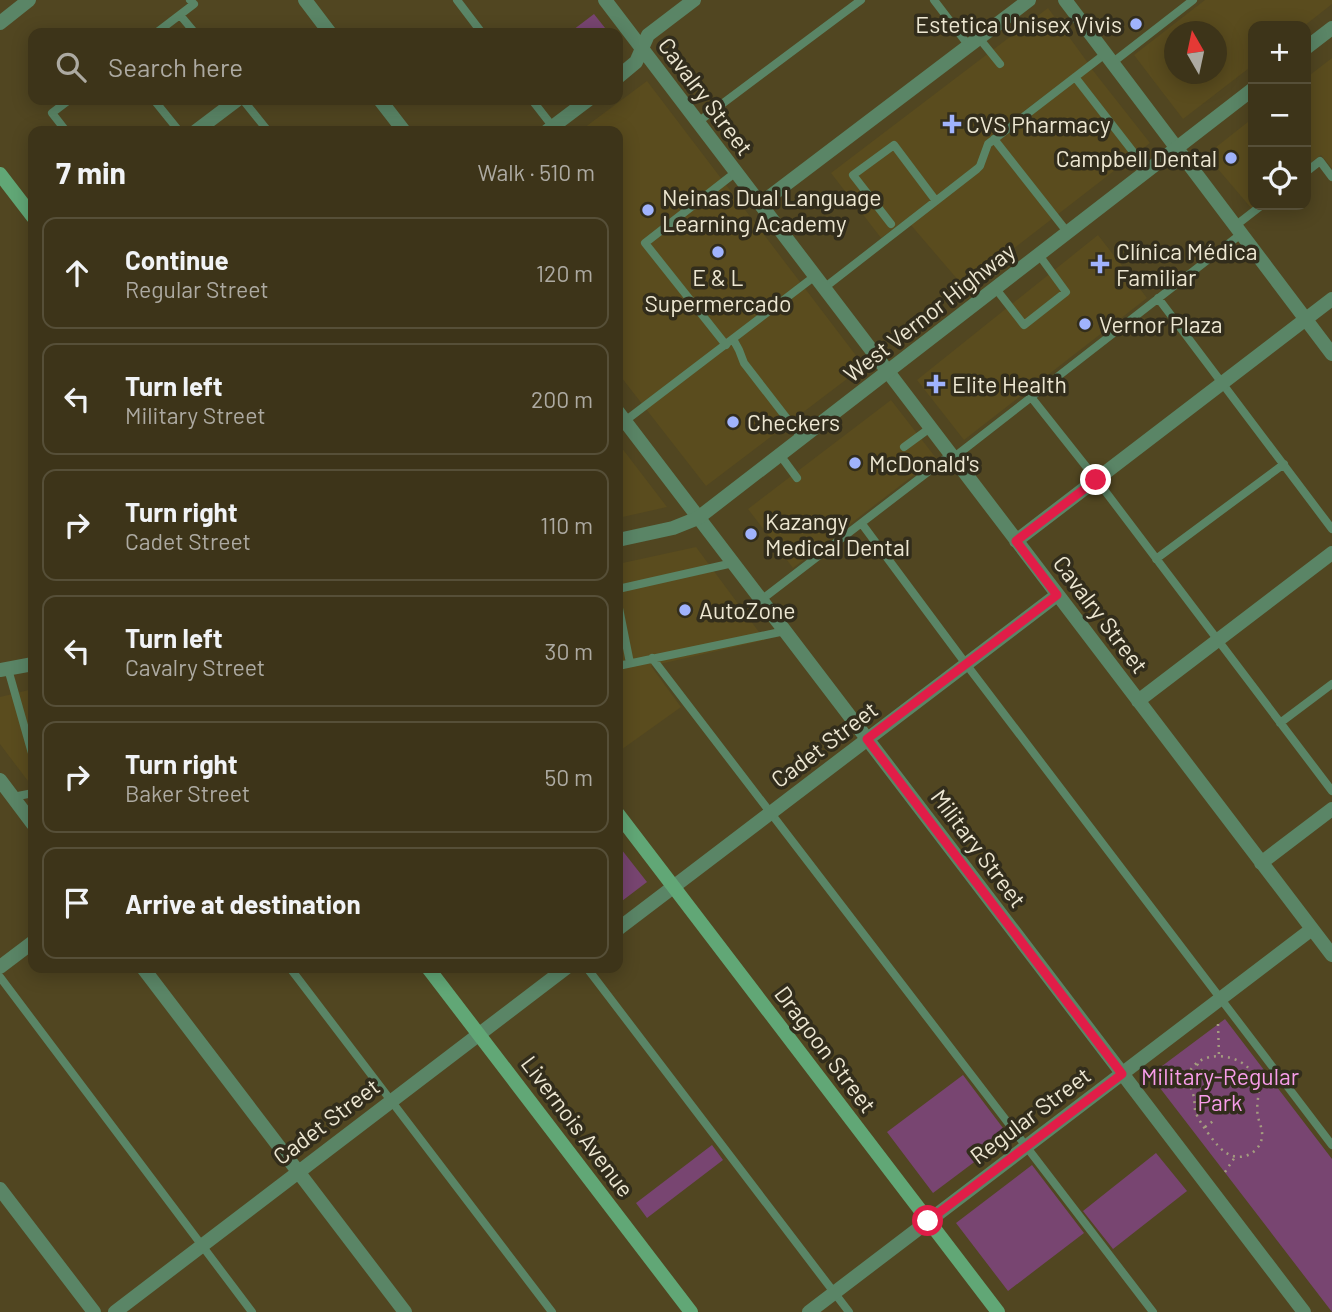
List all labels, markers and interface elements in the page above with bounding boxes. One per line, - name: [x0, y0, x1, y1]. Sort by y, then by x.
- place label: Estetica Unisex Vivis: [915, 10, 1122, 38]
- marker: Estetica Unisex Vivis: [1128, 16, 1144, 32]
- north arrow: [1164, 21, 1227, 84]
- map controls: [1248, 21, 1311, 210]
- button: +: [1248, 21, 1311, 84]
- search box: [28, 28, 623, 105]
- street label: Cavalry Street: [653, 32, 759, 160]
- icon: search: [52, 48, 90, 86]
- text: Search here: [108, 51, 243, 82]
- button: −: [1248, 84, 1311, 147]
- place label: CVS Pharmacy: [966, 110, 1111, 138]
- marker: CVS Pharmacy: [944, 116, 960, 132]
- place label: Campbell Dental: [1056, 144, 1217, 172]
- button: locate: [1248, 147, 1311, 210]
- marker: Campbell Dental: [1223, 150, 1239, 166]
- text: 7 min: [56, 154, 126, 190]
- text: Walk · 510 m: [477, 158, 595, 186]
- place label: Neinas Dual Language Learning Academy: [662, 183, 882, 237]
- marker: Neinas Dual Language Learning Academy: [640, 202, 656, 218]
- street label: West Vernor Highway: [838, 236, 1021, 388]
- place label: Clínica Médica Familiar: [1116, 237, 1258, 291]
- text: Continue: [125, 244, 229, 275]
- marker: E & L Supermercado: [710, 244, 726, 260]
- icon: ahead: [58, 254, 96, 292]
- marker: Clínica Médica Familiar: [1090, 254, 1110, 274]
- text: 120 m: [536, 259, 593, 287]
- place label: E & L Supermercado: [644, 263, 792, 317]
- text: Regular Street: [125, 275, 269, 303]
- place label: Vernor Plaza: [1099, 310, 1222, 338]
- marker: Vernor Plaza: [1077, 316, 1093, 332]
- text: Turn left: [125, 370, 223, 401]
- place label: Elite Health: [952, 370, 1067, 398]
- marker: Elite Health: [926, 374, 946, 394]
- icon: left: [58, 380, 96, 418]
- text: 200 m: [531, 385, 593, 413]
- text: Military Street: [125, 401, 266, 429]
- place label: Checkers: [747, 408, 840, 436]
- marker: Checkers: [725, 414, 741, 430]
- place label: McDonald's: [869, 449, 980, 477]
- marker: McDonald's: [847, 455, 863, 471]
- route end: [1080, 464, 1111, 495]
- text: Turn right: [125, 496, 238, 527]
- icon: right: [58, 506, 96, 544]
- place label: Kazangy Medical Dental: [765, 507, 910, 561]
- text: 110 m: [540, 511, 593, 539]
- marker: Kazangy Medical Dental: [743, 526, 759, 542]
- text: Cadet Street: [125, 527, 251, 555]
- street label: Cavalry Street: [1048, 550, 1154, 678]
- place label: AutoZone: [699, 596, 796, 624]
- marker: AutoZone: [677, 602, 693, 618]
- text: Turn left: [125, 622, 223, 653]
- icon: left: [58, 632, 96, 670]
- text: 30 m: [545, 637, 593, 665]
- text: Cavalry Street: [125, 653, 265, 681]
- street label: Cadet Street: [765, 695, 883, 793]
- text: Turn right: [125, 748, 238, 779]
- icon: right: [58, 758, 96, 796]
- text: 50 m: [545, 763, 593, 791]
- text: Baker Street: [125, 779, 250, 807]
- street label: Military Street: [926, 783, 1032, 913]
- icon: arrive: [58, 884, 96, 922]
- text: Arrive at destination: [125, 888, 361, 919]
- street label: Dragoon Street: [769, 980, 883, 1118]
- street label: Livernois Avenue: [516, 1050, 640, 1202]
- street label: Regular Street: [964, 1061, 1096, 1169]
- park label: Military-Regular Park: [1141, 1062, 1300, 1116]
- street label: Cadet Street: [267, 1072, 385, 1170]
- route start: [912, 1205, 943, 1236]

